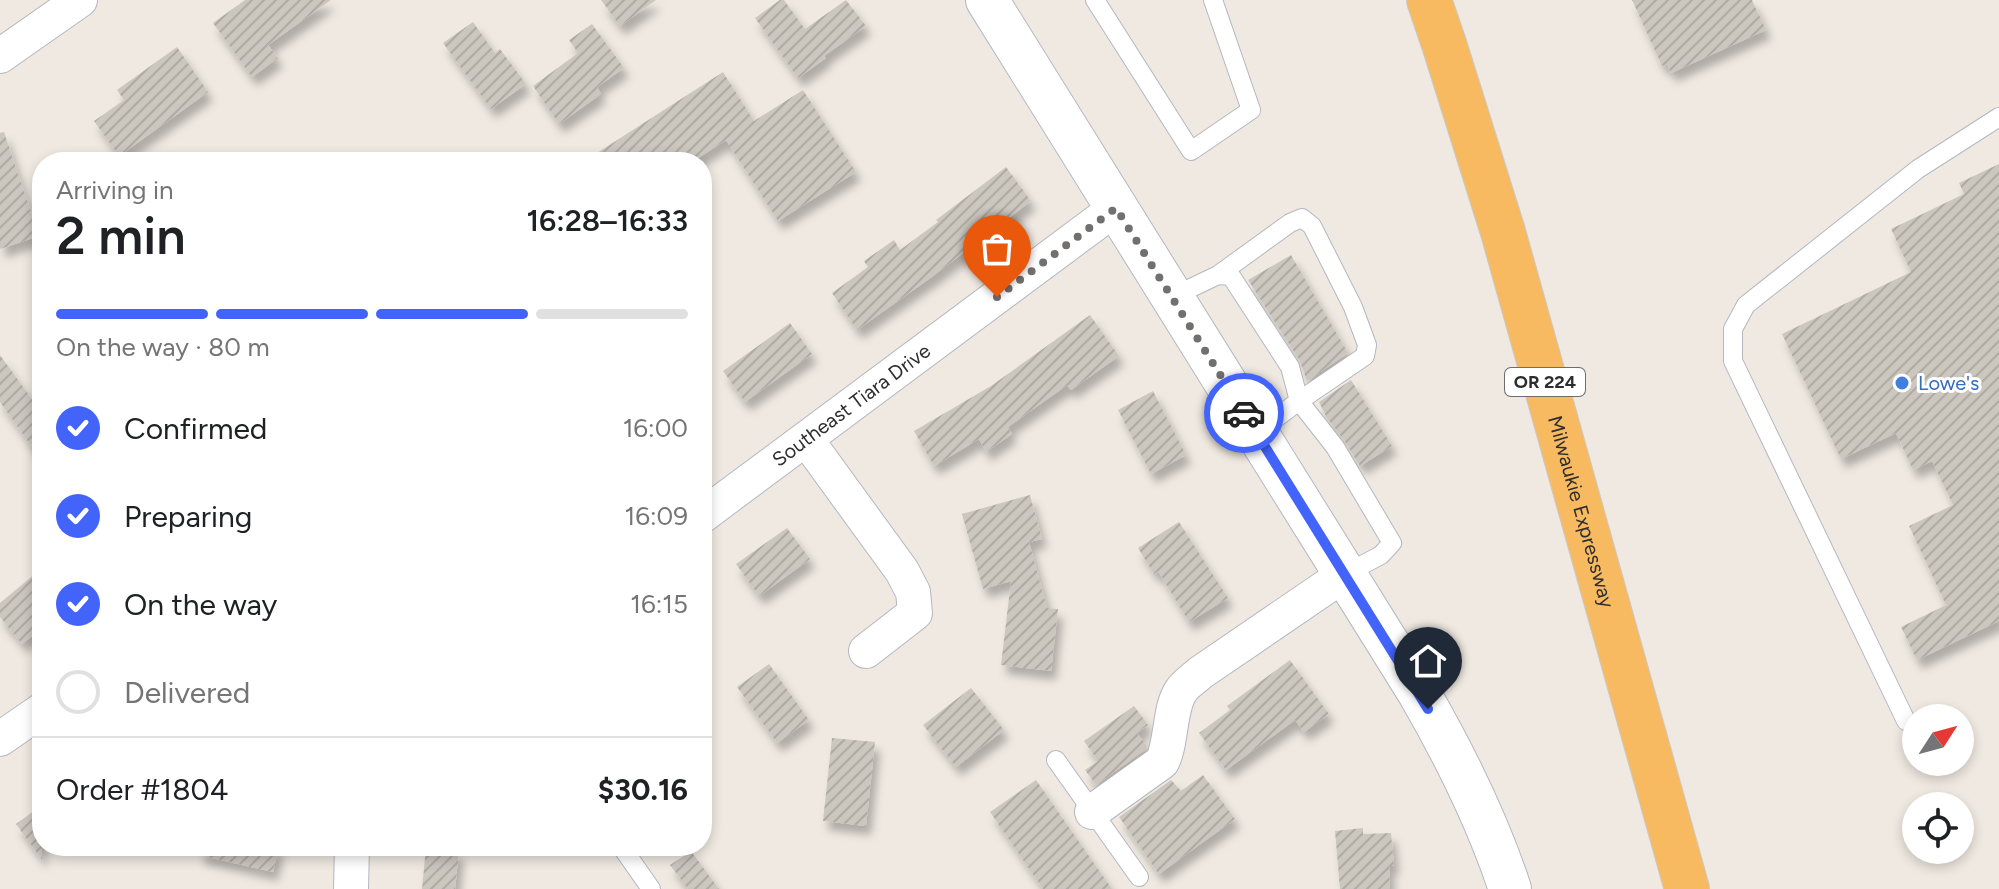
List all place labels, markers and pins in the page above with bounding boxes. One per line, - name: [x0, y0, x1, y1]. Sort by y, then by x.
- pin: [963, 215, 1031, 297]
- place label: Lowe's: [1918, 371, 1979, 395]
- marker: Lowe's: [1893, 374, 1911, 392]
- pin: [1394, 627, 1462, 709]

